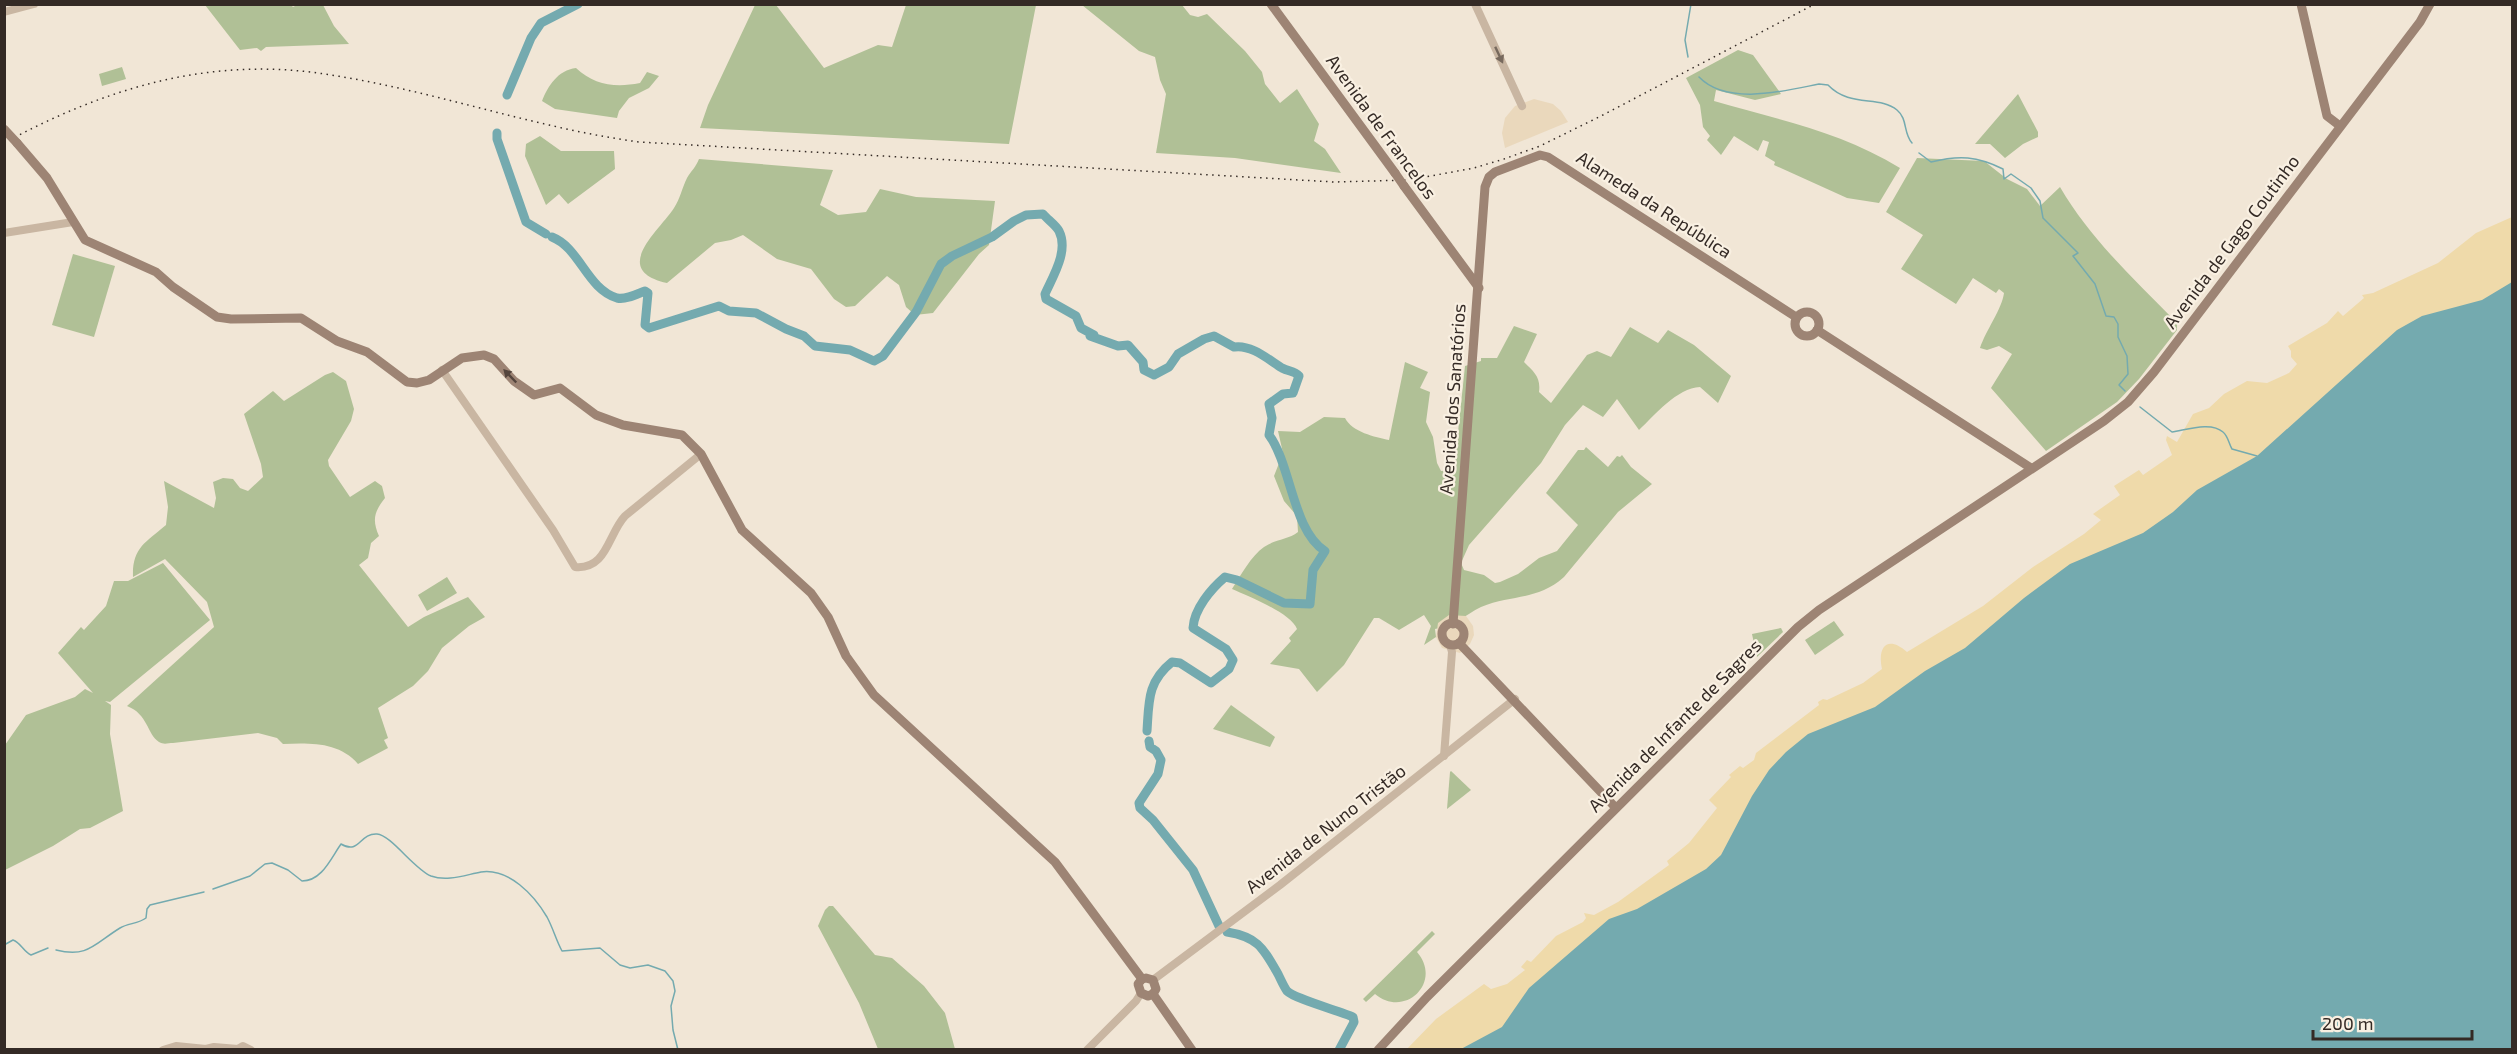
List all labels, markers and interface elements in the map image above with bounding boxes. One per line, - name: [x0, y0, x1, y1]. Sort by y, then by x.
- one-way arrow: [1494, 47, 1503, 64]
- street label: Avenida de Francelos: [1322, 50, 1442, 203]
- street label: Alameda da República: [1573, 146, 1736, 263]
- street label: Avenida de Gago Coutinho: [2159, 150, 2304, 333]
- street label: Avenida dos Sanatórios: [1434, 303, 1470, 495]
- one-way arrow: [503, 368, 517, 383]
- street label: Avenida de Infante de Sagres: [1583, 634, 1765, 816]
- street label: Avenida de Nuno Tristão: [1241, 759, 1410, 897]
- scale bar: [2313, 1003, 2472, 1041]
- text: 200 m: [2322, 1012, 2374, 1034]

